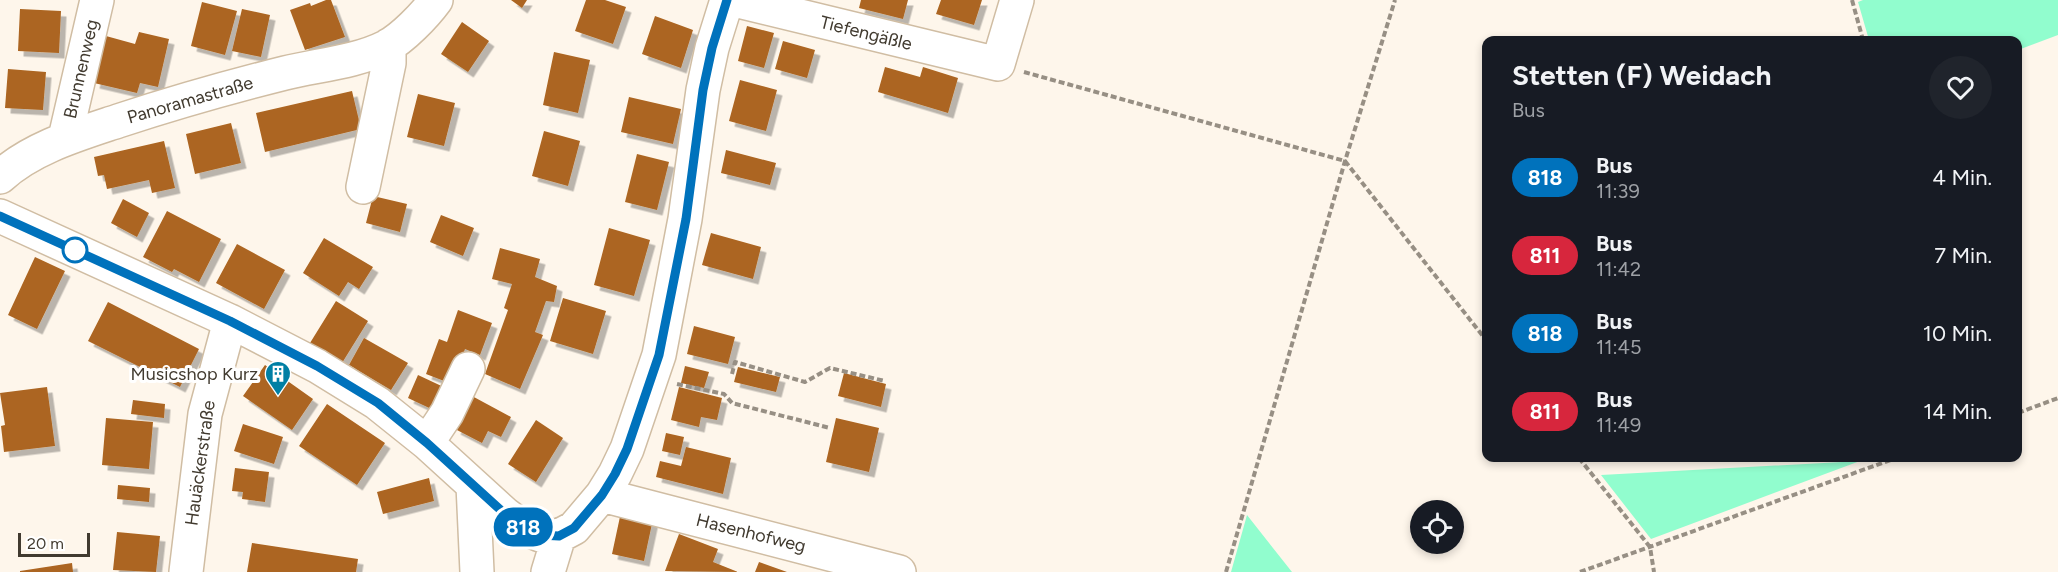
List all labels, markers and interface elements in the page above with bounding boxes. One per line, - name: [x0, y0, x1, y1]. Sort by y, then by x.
- street label: Tiefengäßle: [818, 11, 914, 55]
- street label: Brunnenweg: [59, 17, 103, 121]
- button: heart: [1929, 56, 1992, 119]
- text: Stetten (F) Weidach: [1512, 58, 1772, 92]
- street label: Panoramastraße: [124, 71, 256, 129]
- text: Bus: [1512, 98, 1545, 122]
- text: Bus: [1596, 152, 1632, 179]
- text: 4 Min.: [1932, 164, 1992, 191]
- text: 818: [1528, 165, 1562, 190]
- text: 11:39: [1596, 179, 1640, 203]
- text: Bus: [1596, 230, 1632, 257]
- unlabelled marker: [62, 237, 88, 263]
- text: 7 Min.: [1934, 242, 1992, 269]
- text: 811: [1530, 243, 1560, 268]
- text: 11:42: [1596, 257, 1641, 281]
- text: Bus: [1596, 308, 1632, 335]
- text: 10 Min.: [1923, 320, 1992, 347]
- text: 818: [1528, 321, 1562, 346]
- text: 11:45: [1596, 335, 1642, 359]
- building icon: Musicshop Kurz: [263, 359, 293, 397]
- place label: Musicshop Kurz: [131, 363, 258, 385]
- text: Bus: [1596, 386, 1632, 413]
- text: 14 Min.: [1923, 398, 1992, 425]
- street label: Hauäckerstraße: [180, 399, 220, 527]
- text: 811: [1530, 399, 1560, 424]
- text: 11:49: [1596, 413, 1641, 437]
- map controls: [1410, 500, 1464, 554]
- button: locate: [1410, 500, 1464, 554]
- line badge: 818: [488, 508, 558, 546]
- street label: Hasenhofweg: [694, 509, 808, 557]
- text: 818: [506, 515, 540, 540]
- scale bar: [18, 530, 90, 558]
- text: 20 m: [27, 534, 64, 553]

